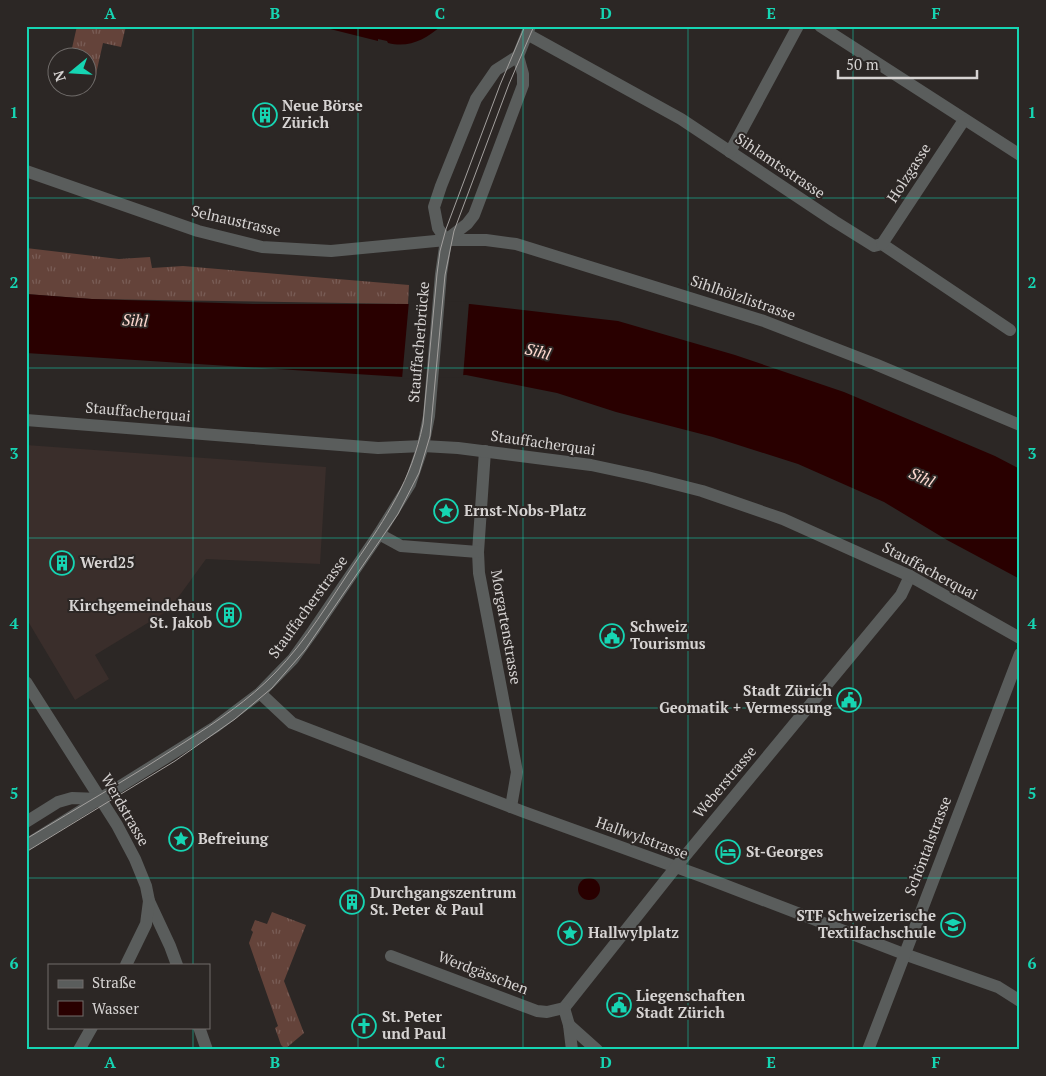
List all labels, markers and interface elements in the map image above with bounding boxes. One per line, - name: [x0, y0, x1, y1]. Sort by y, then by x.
- text: A: [104, 2, 116, 24]
- text: B: [270, 2, 280, 24]
- text: C: [435, 2, 445, 24]
- text: D: [600, 2, 612, 24]
- text: E: [766, 2, 776, 24]
- text: F: [931, 2, 941, 24]
- north arrow: [48, 48, 98, 98]
- scale bar: [838, 48, 977, 80]
- text: 50 m: [846, 54, 879, 74]
- text: N: [48, 68, 70, 84]
- place label: Neue Börse Zürich: [282, 95, 363, 132]
- text: 1: [9, 101, 19, 123]
- text: 1: [1027, 101, 1037, 123]
- building icon: Neue Börse Zürich: [252, 102, 278, 128]
- street label: Sihlamtsstrasse: [732, 128, 829, 203]
- street label: Holzgasse: [882, 139, 935, 206]
- street label: Selnaustrasse: [190, 200, 283, 240]
- street label: Sihlhölzlistrasse: [688, 270, 798, 324]
- text: 2: [9, 271, 19, 293]
- text: 2: [1027, 271, 1037, 293]
- street label: Stauffacherbrücke: [403, 281, 433, 403]
- water label: Sihl: [121, 308, 149, 332]
- water label: Sihl: [523, 337, 554, 365]
- street label: Stauffacherquai: [85, 396, 192, 426]
- street label: Stauffacherquai: [489, 425, 597, 459]
- text: 3: [9, 442, 19, 464]
- text: 3: [1027, 442, 1037, 464]
- water label: Sihl: [906, 462, 939, 493]
- place icon: Ernst-Nobs-Platz: [433, 498, 459, 524]
- place label: Ernst-Nobs-Platz: [464, 500, 586, 520]
- street label: Stauffacherquai: [879, 536, 982, 604]
- building icon: Werd25: [49, 550, 75, 576]
- street label: Stauffacherstrasse: [263, 551, 351, 662]
- place label: Werd25: [80, 552, 135, 572]
- street label: Morgartenstrasse: [487, 568, 527, 686]
- place label: Kirchgemeindehaus St. Jakob: [69, 595, 212, 632]
- building icon: Kirchgemeindehaus St. Jakob: [216, 602, 242, 628]
- text: 4: [9, 612, 19, 634]
- text: 4: [1027, 612, 1037, 634]
- place label: Schweiz Tourismus: [630, 616, 706, 653]
- public building icon: Schweiz Tourismus: [599, 623, 625, 649]
- place label: Stadt Zürich Geomatik + Vermessung: [659, 680, 833, 717]
- public building icon: Stadt Zürich Geomatik + Vermessung: [836, 687, 862, 713]
- street label: Weberstrasse: [688, 741, 760, 821]
- street label: Werdstrasse: [97, 770, 155, 849]
- text: 5: [9, 782, 19, 804]
- text: 5: [1027, 782, 1037, 804]
- street label: Schöntalstrasse: [899, 793, 955, 898]
- street label: Hallwylstrasse: [593, 811, 691, 863]
- place icon: Befreiung: [168, 826, 194, 852]
- place label: Befreiung: [198, 828, 269, 848]
- hotel icon: St-Georges: [715, 839, 741, 865]
- place label: St-Georges: [746, 841, 824, 861]
- place label: Durchgangszentrum St. Peter & Paul: [370, 882, 516, 919]
- building icon: Durchgangszentrum St. Peter & Paul: [339, 889, 365, 915]
- place label: STF Schweizerische Textilfachschule: [796, 905, 936, 942]
- school or university icon: STF Schweizerische Textilfachschule: [940, 912, 966, 938]
- place icon: Hallwylplatz: [557, 920, 583, 946]
- place label: Hallwylplatz: [588, 922, 679, 942]
- street label: Werdgässchen: [435, 946, 532, 999]
- text: 6: [9, 952, 19, 974]
- text: 6: [1027, 952, 1037, 974]
- legend: [48, 964, 210, 1028]
- text: Straße: [92, 972, 136, 992]
- place label: Liegenschaften Stadt Zürich: [636, 985, 745, 1022]
- public building icon: Liegenschaften Stadt Zürich: [606, 992, 632, 1018]
- text: Wasser: [92, 998, 139, 1018]
- place label: St. Peter und Paul: [382, 1006, 446, 1043]
- church icon: St. Peter und Paul: [351, 1013, 377, 1039]
- text: A: [104, 1051, 116, 1073]
- text: B: [270, 1051, 280, 1073]
- text: C: [435, 1051, 445, 1073]
- text: D: [600, 1051, 612, 1073]
- text: E: [766, 1051, 776, 1073]
- text: F: [931, 1051, 941, 1073]

